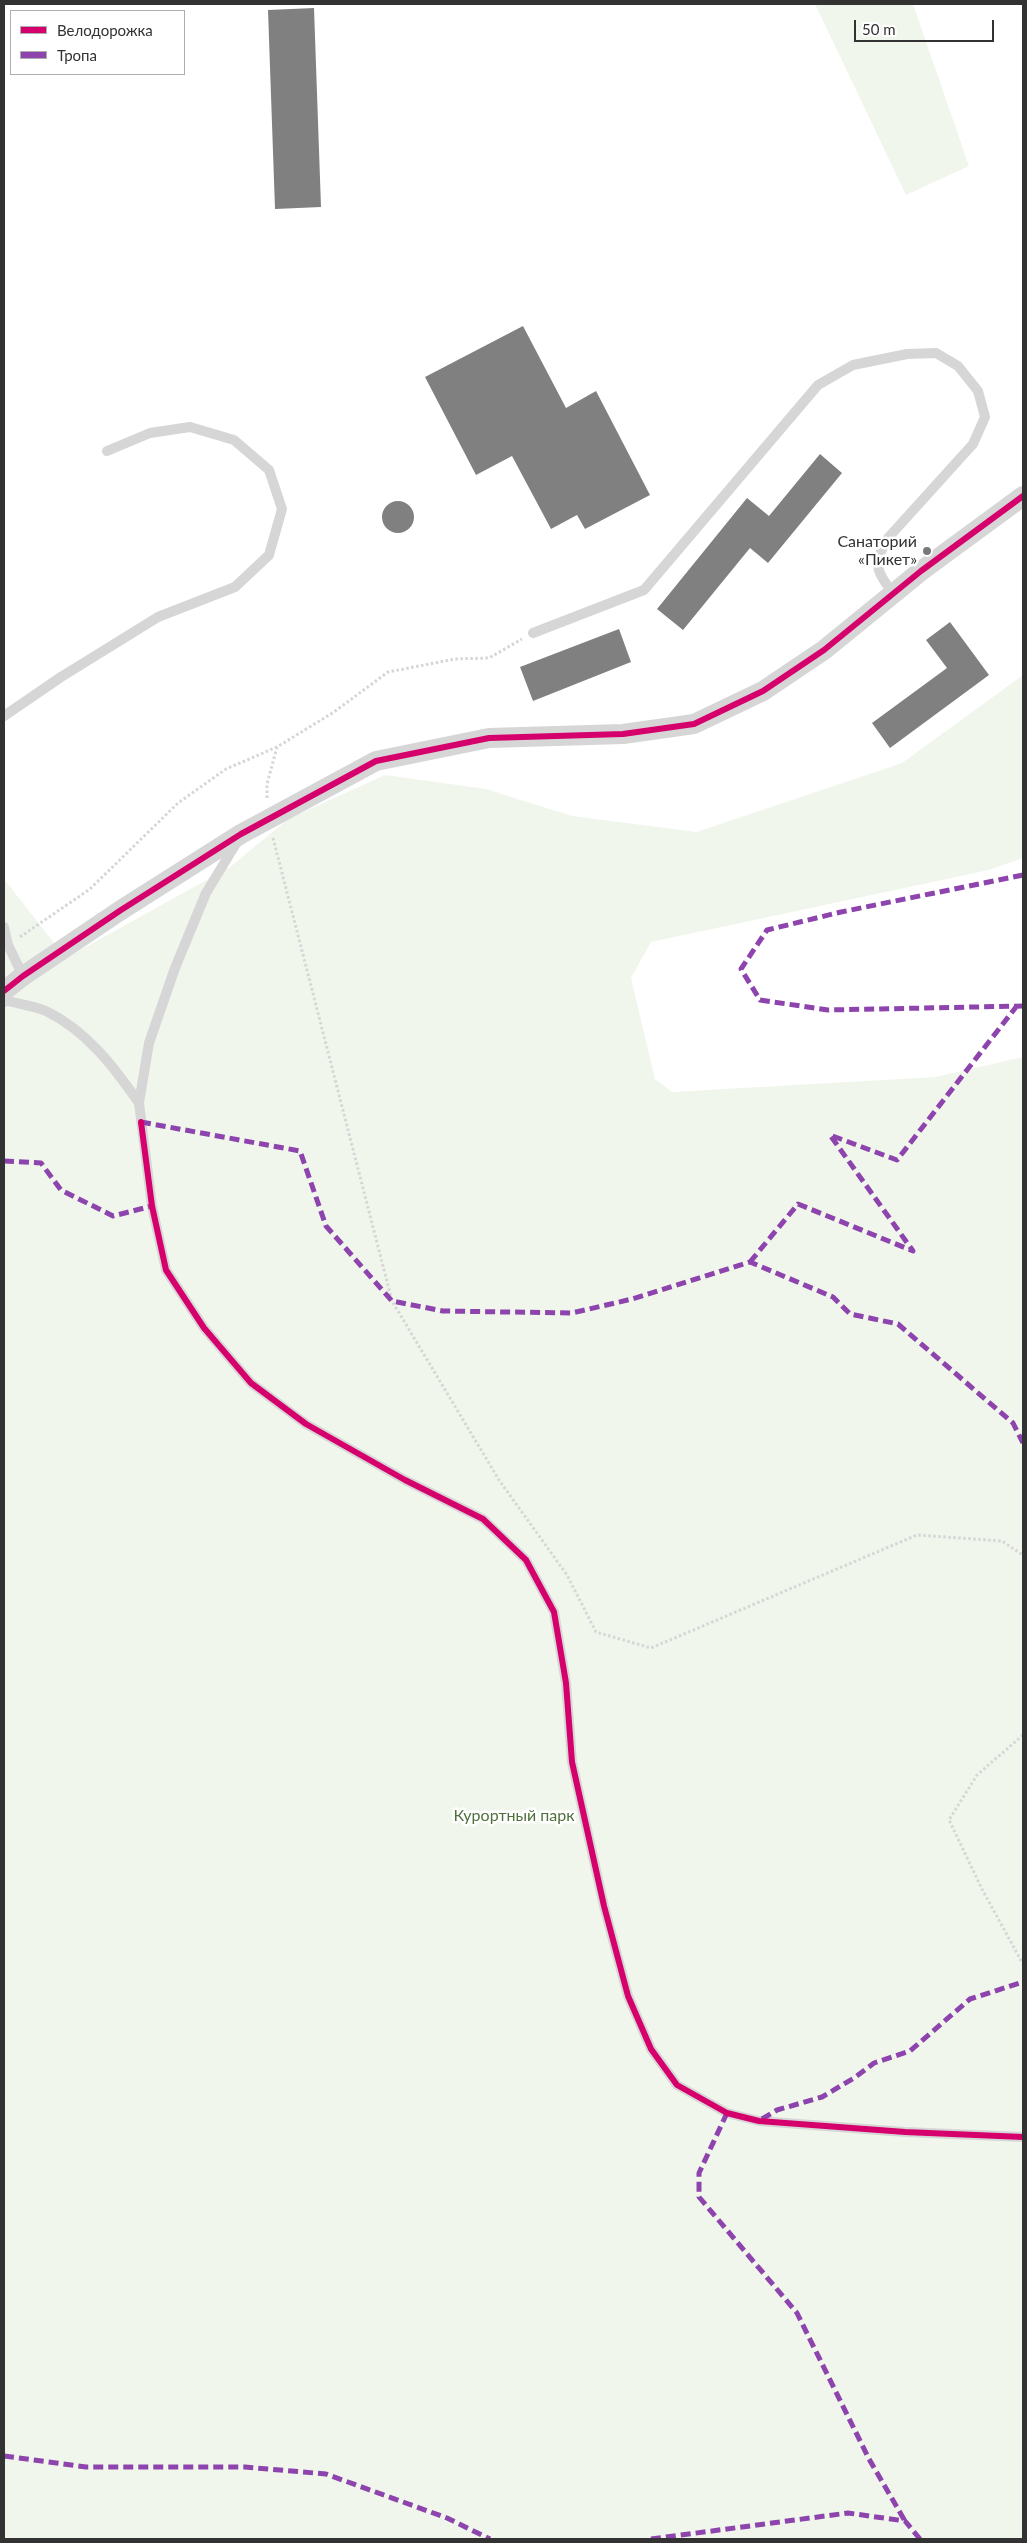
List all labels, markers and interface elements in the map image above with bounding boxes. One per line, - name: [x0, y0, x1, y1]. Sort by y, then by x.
- legend: [10, 10, 185, 75]
- scale bar: [857, 10, 997, 42]
- text: 50 m: [862, 20, 896, 38]
- text: Велодорожка: [57, 21, 153, 39]
- text: Тропа: [57, 46, 97, 64]
- place label: Санаторий «Пикет»: [837, 532, 917, 570]
- marker: Санаторий «Пикет»: [921, 545, 933, 557]
- park label: Курортный парк: [453, 1806, 575, 1826]

